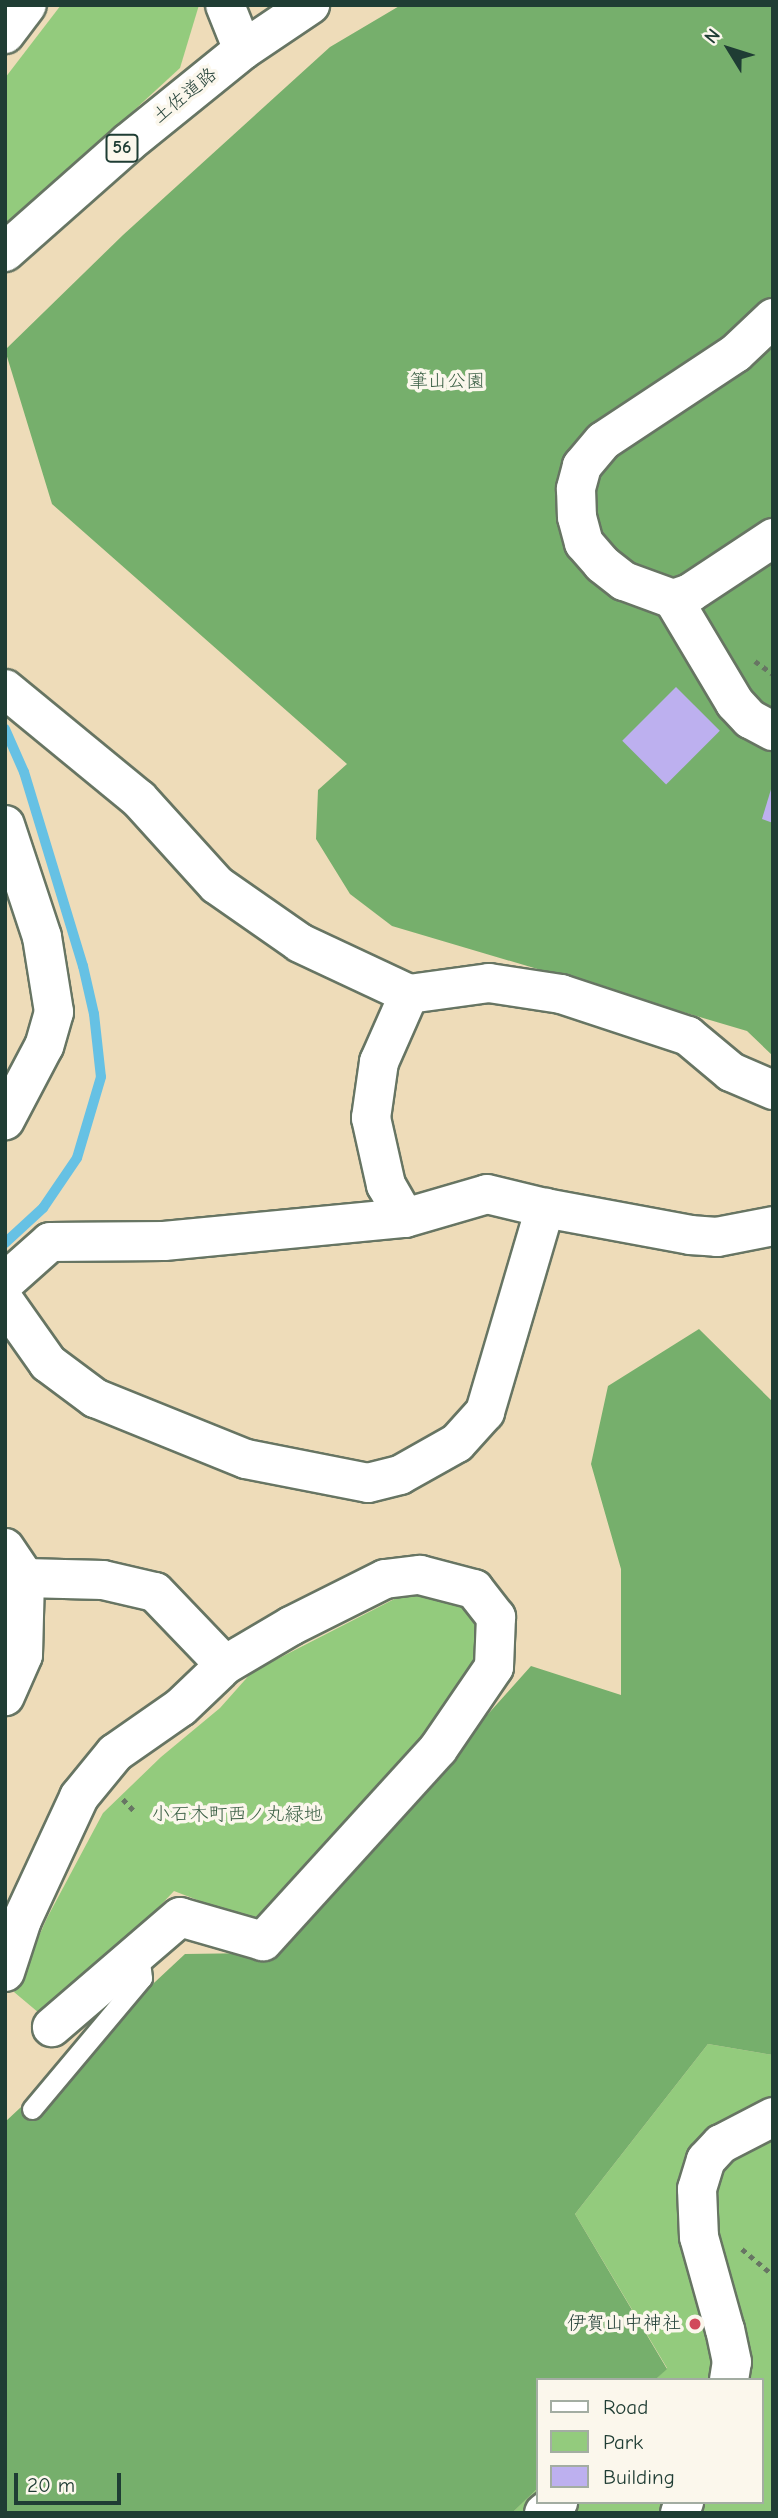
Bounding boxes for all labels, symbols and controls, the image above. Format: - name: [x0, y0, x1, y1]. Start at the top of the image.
- north arrow: [694, 14, 764, 84]
- text: N: [700, 24, 725, 48]
- street label: 土佐道路: [148, 63, 222, 129]
- road number: 56: [104, 134, 140, 162]
- park label: 筆山公園: [409, 371, 485, 393]
- park label: 小石木町西ノ丸緑地: [152, 1804, 322, 1826]
- place label: 伊賀山中神社: [567, 2313, 681, 2335]
- marker: 伊賀山中神社: [687, 2316, 703, 2332]
- legend: [536, 2378, 764, 2504]
- text: Road: [603, 2395, 648, 2419]
- text: Park: [603, 2430, 643, 2454]
- scale bar: [18, 2458, 124, 2502]
- text: Building: [603, 2465, 675, 2489]
- text: 20 m: [27, 2473, 75, 2497]

